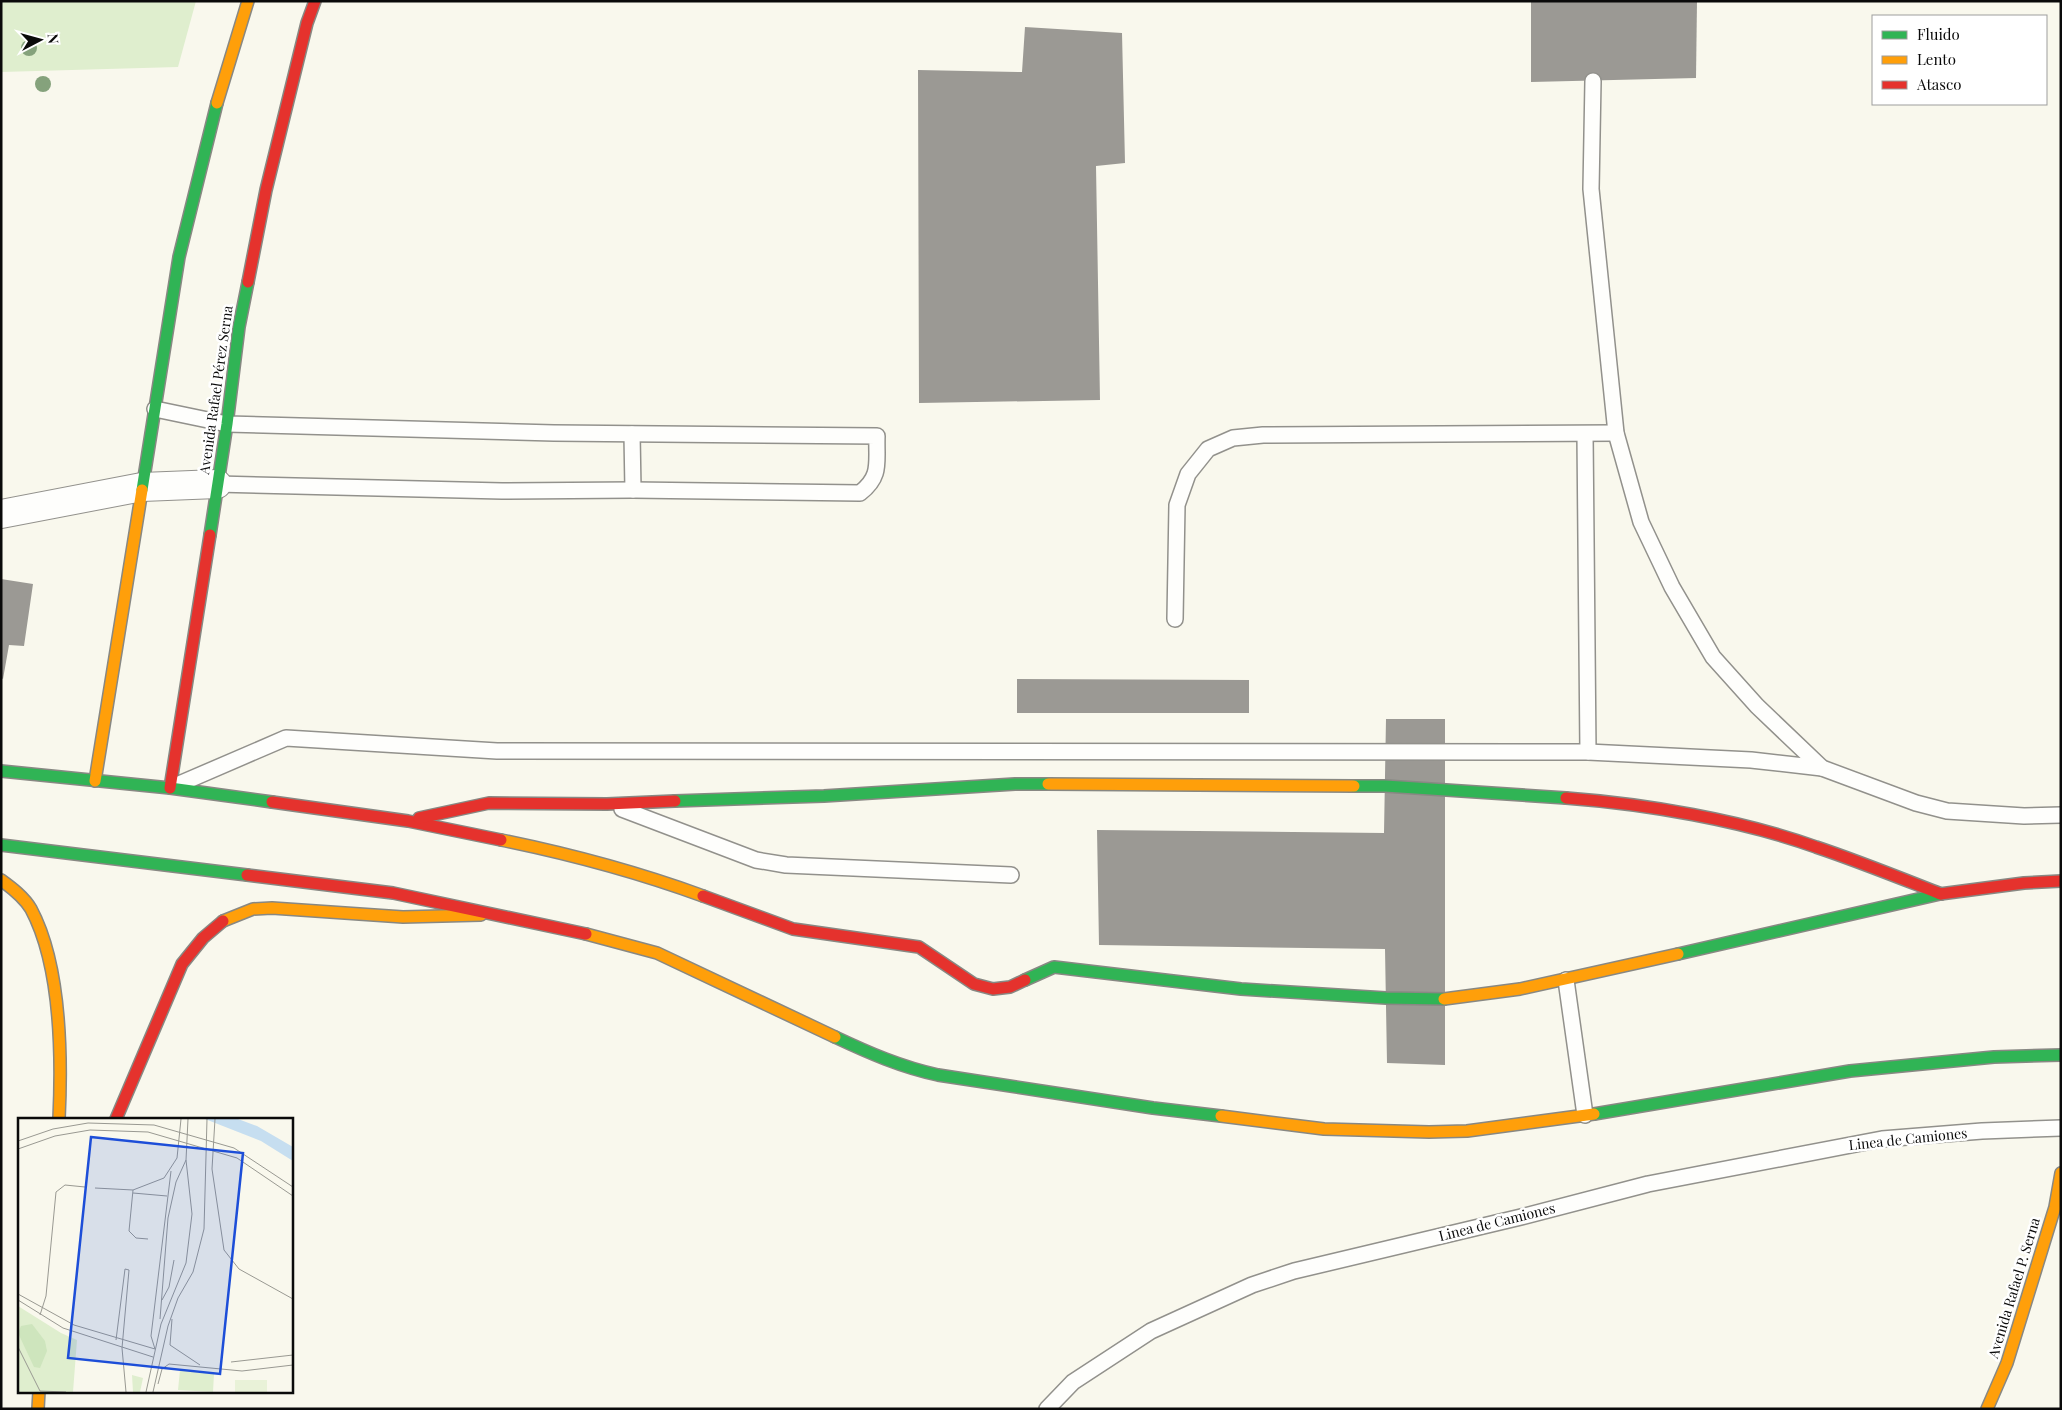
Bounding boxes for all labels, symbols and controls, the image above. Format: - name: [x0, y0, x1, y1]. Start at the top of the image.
- north arrow: [15, 15, 65, 65]
- legend: [1872, 15, 2047, 105]
- text: Fluido: [1917, 24, 1960, 44]
- text: N: [43, 33, 63, 45]
- text: Lento: [1917, 49, 1956, 69]
- text: Atasco: [1916, 74, 1961, 94]
- street label: Avenida Rafael Pérez Serna: [194, 304, 237, 477]
- inset map: [18, 1118, 292, 1392]
- street label: Linea de Camiones: [1848, 1123, 1968, 1154]
- street label: Linea de Camiones: [1437, 1198, 1557, 1245]
- street label: Avenida Rafael P. Serna: [1983, 1215, 2044, 1361]

